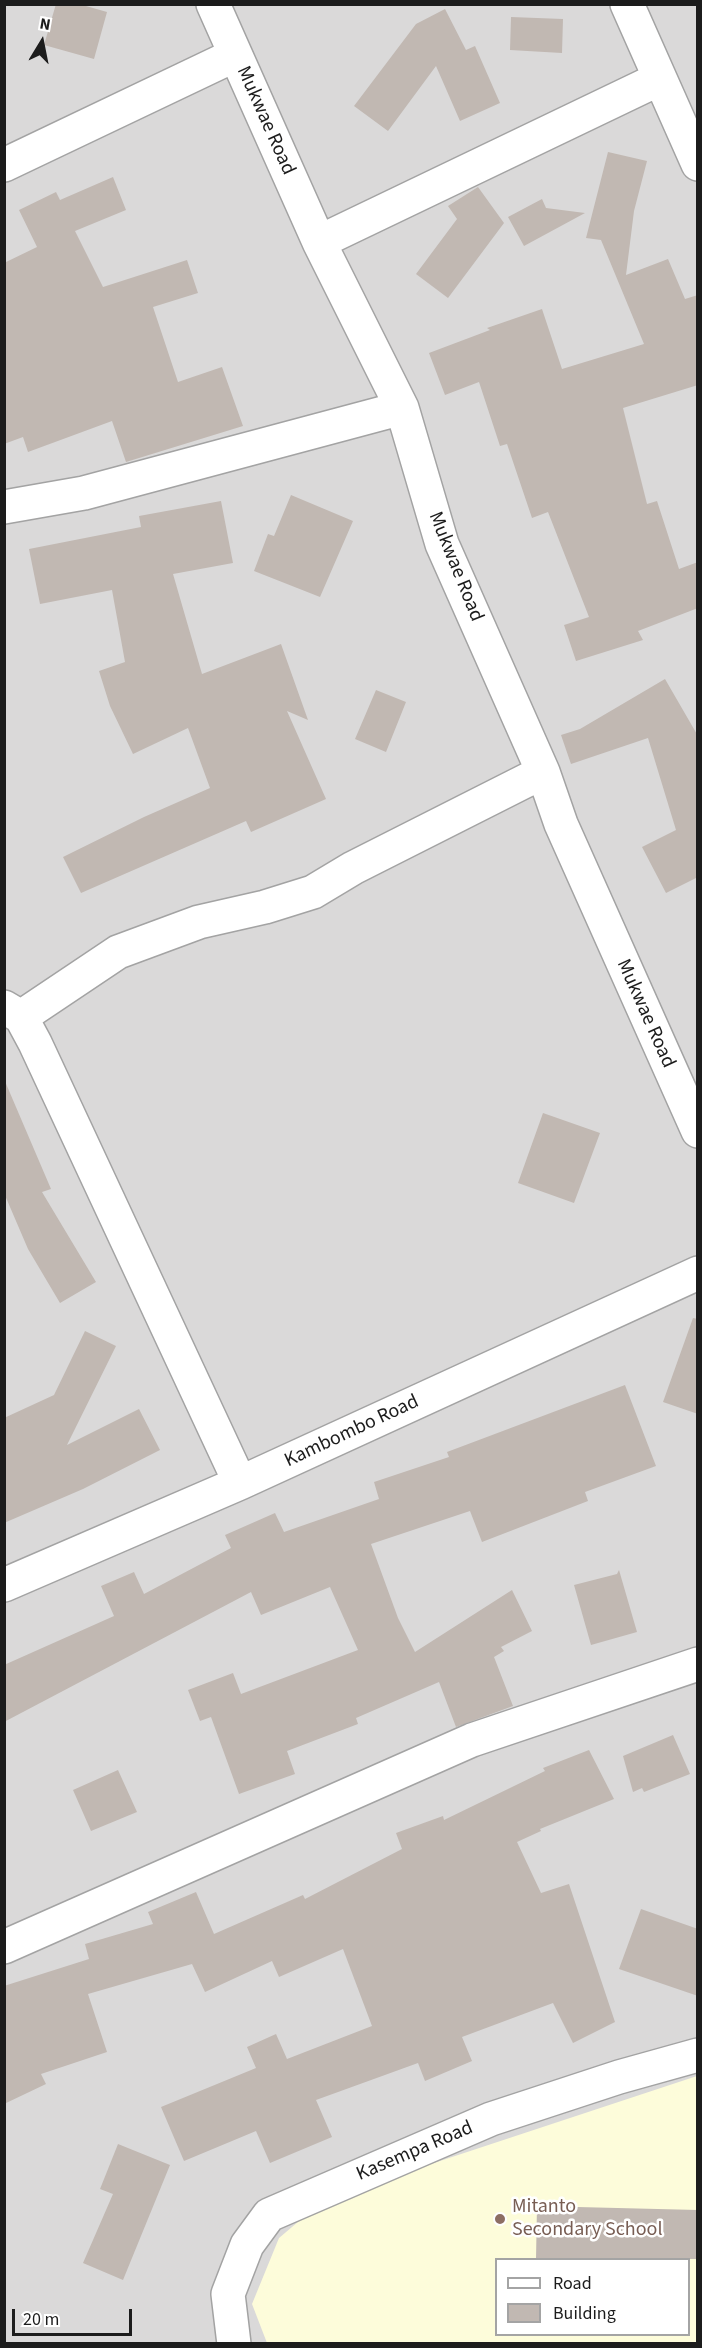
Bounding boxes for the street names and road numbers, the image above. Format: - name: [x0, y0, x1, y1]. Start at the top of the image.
- street label: Mukwae Road: [230, 63, 300, 179]
- street label: Mukwae Road: [422, 509, 488, 625]
- street label: Mukwae Road: [610, 956, 680, 1072]
- street label: Kambombo Road: [281, 1390, 423, 1474]
- street label: Kasempa Road: [353, 2117, 477, 2187]

